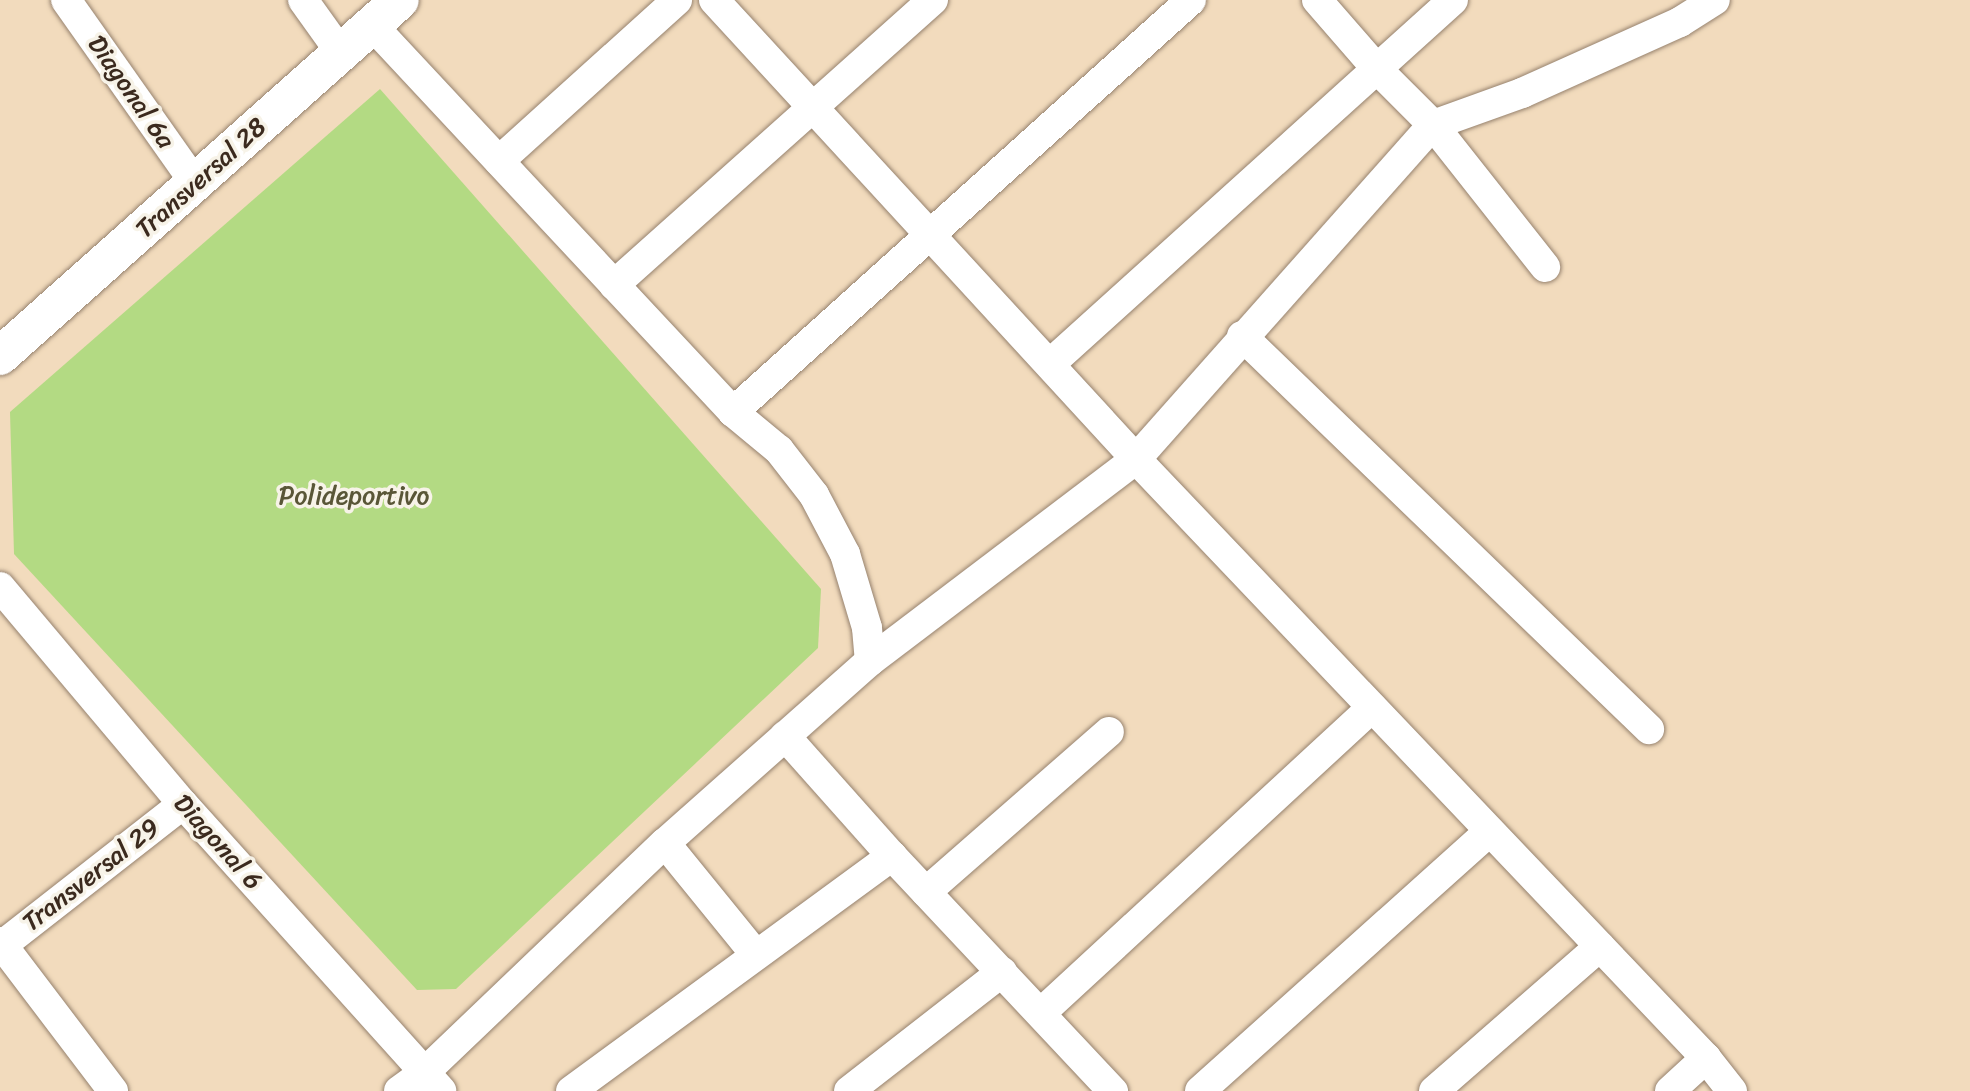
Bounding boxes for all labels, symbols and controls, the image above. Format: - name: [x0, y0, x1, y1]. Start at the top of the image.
- street label: Diagonal 6a: [81, 29, 181, 155]
- street label: Transversal 28: [129, 111, 273, 245]
- park label: Polideportivo: [279, 480, 429, 512]
- street label: Diagonal 6: [167, 788, 269, 896]
- street label: Transversal 29: [16, 812, 166, 938]

